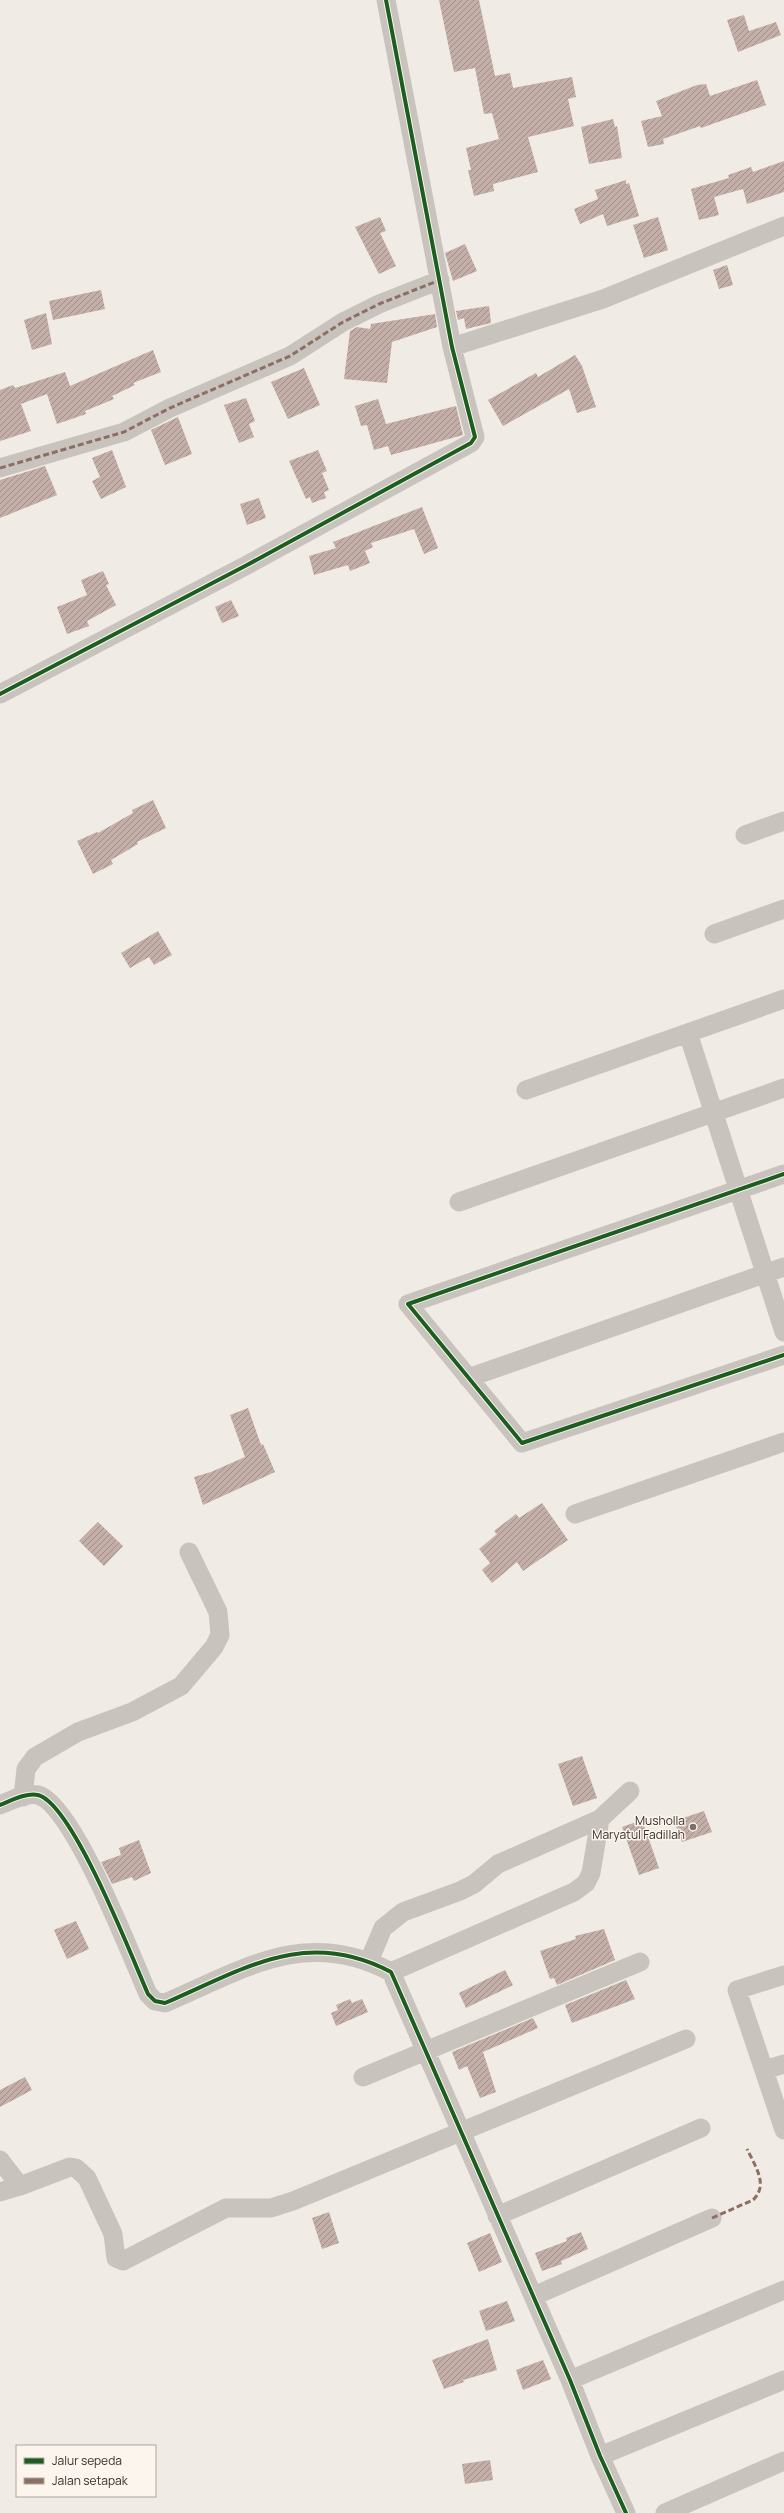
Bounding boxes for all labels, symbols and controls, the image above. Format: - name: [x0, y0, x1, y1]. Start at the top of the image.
- place label: Musholla Maryatul Fadillah: [592, 1812, 685, 1843]
- marker: Musholla Maryatul Fadillah: [688, 1822, 698, 1832]
- legend: [16, 2445, 156, 2497]
- text: Jalur sepeda: [52, 2452, 122, 2469]
- text: Jalan setapak: [52, 2472, 129, 2489]

